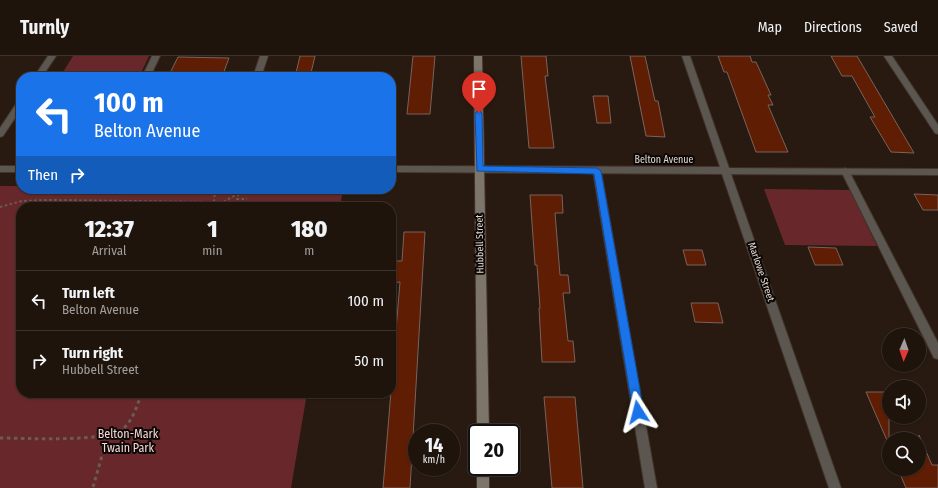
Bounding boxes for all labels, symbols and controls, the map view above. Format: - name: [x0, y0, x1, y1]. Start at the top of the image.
- text: Turnly: [20, 16, 69, 39]
- text: Map: [758, 19, 782, 36]
- text: Directions: [804, 19, 862, 36]
- text: Saved: [884, 19, 918, 36]
- pin: [462, 72, 496, 113]
- icon: arrive: [468, 78, 490, 100]
- text: 100 m: [94, 86, 164, 119]
- icon: left: [28, 88, 80, 140]
- text: Belton Avenue: [94, 120, 200, 142]
- street label: Belton Avenue: [634, 154, 694, 166]
- icon: right: [66, 164, 88, 186]
- text: Then: [28, 166, 58, 184]
- street label: Hubbell Street: [473, 214, 487, 274]
- text: 12:37: [84, 215, 134, 243]
- text: 1: [207, 215, 218, 243]
- text: 180: [291, 215, 328, 243]
- street label: Marlowe Street: [745, 241, 777, 304]
- text: Arrival: [92, 243, 126, 258]
- text: min: [202, 243, 222, 258]
- text: m: [304, 243, 314, 258]
- text: Turn left: [62, 284, 115, 302]
- icon: left: [28, 290, 50, 312]
- text: 100 m: [347, 292, 384, 310]
- text: Belton Avenue: [62, 302, 139, 317]
- north arrow: [882, 328, 926, 372]
- map controls: [882, 328, 926, 476]
- text: Turn right: [62, 344, 123, 362]
- icon: right: [28, 350, 50, 372]
- text: 50 m: [354, 352, 384, 370]
- text: Hubbell Street: [62, 362, 139, 377]
- button: sound: [882, 380, 926, 424]
- position arrow: [617, 391, 659, 433]
- speed limit sign: 20: [468, 424, 520, 476]
- park label: Belton-Mark Twain Park: [98, 427, 159, 455]
- button: search: [882, 432, 926, 476]
- text: 14: [425, 433, 443, 457]
- text: km/h: [423, 454, 445, 466]

